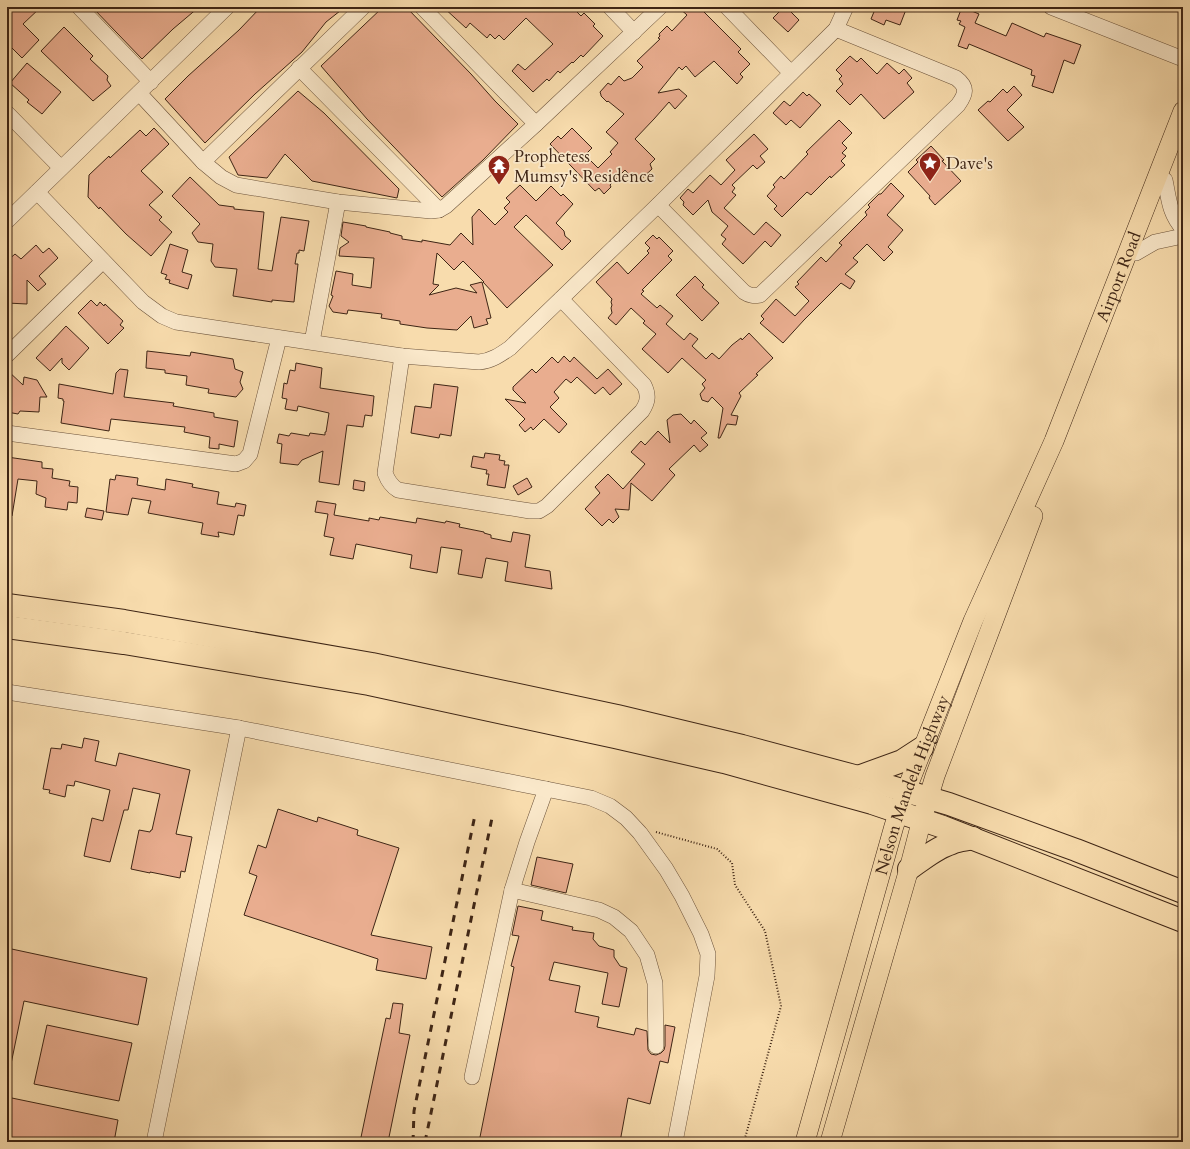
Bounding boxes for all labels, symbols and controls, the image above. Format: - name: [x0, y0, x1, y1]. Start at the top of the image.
- place label: Prophetess Mumsy's Residence: [514, 145, 654, 188]
- place icon: Dave's: [917, 150, 943, 183]
- place label: Dave's: [946, 152, 993, 175]
- temple icon: Prophetess Mumsy's Residence: [486, 153, 512, 186]
- street label: Airport Road: [1091, 228, 1147, 325]
- street label: Nelson Mandela Highway: [870, 692, 955, 878]

